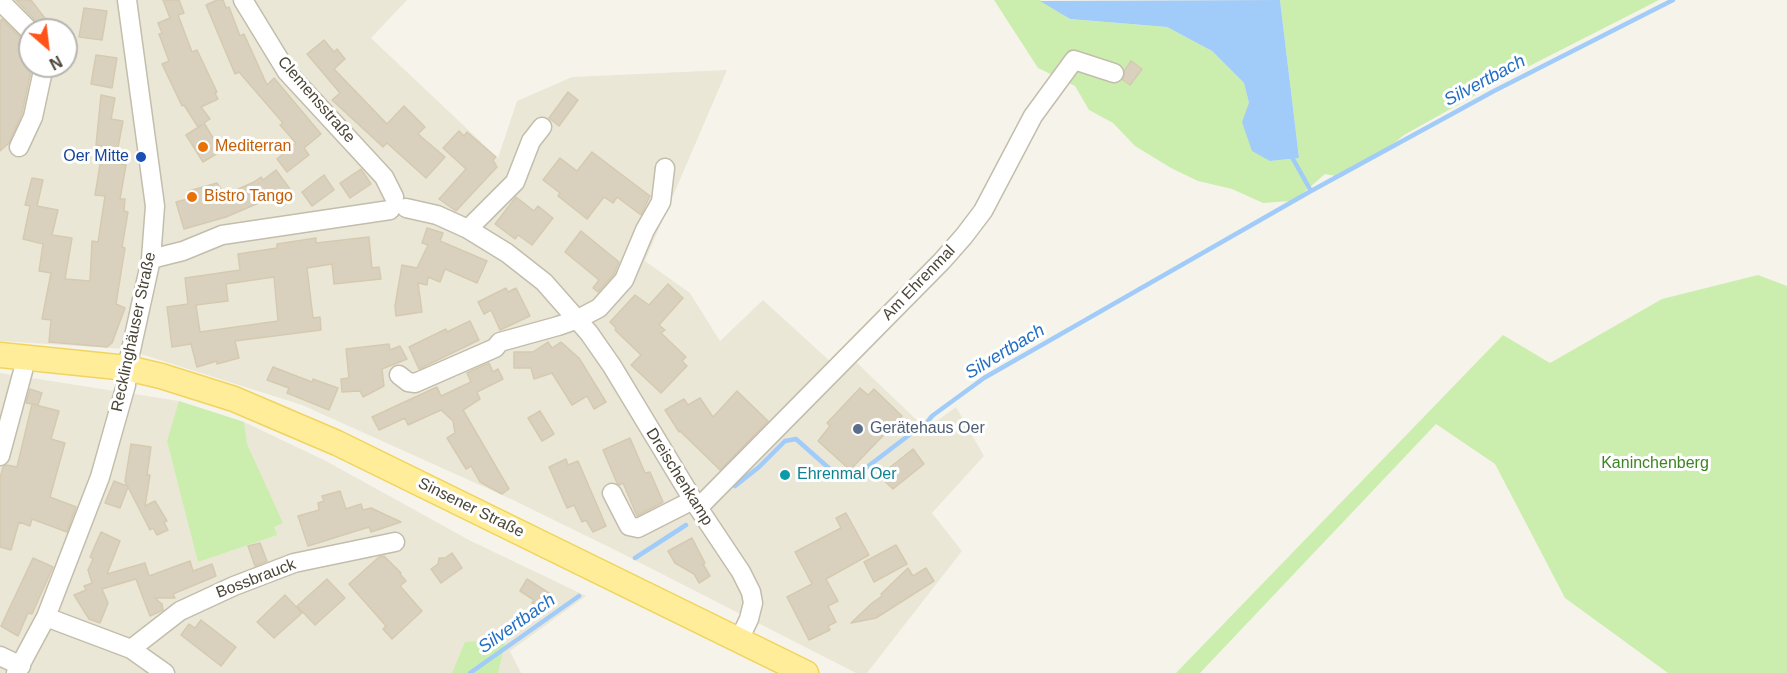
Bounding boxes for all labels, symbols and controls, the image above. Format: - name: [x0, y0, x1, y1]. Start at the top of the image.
- north arrow: [18, 18, 78, 78]
- water label: Silvertbach: [1441, 51, 1529, 111]
- text: N: [47, 52, 65, 73]
- street label: Clemensstraße: [273, 53, 359, 147]
- place label: Mediterran: [215, 137, 291, 157]
- marker: Mediterran: [196, 140, 210, 154]
- place label: Oer Mitte: [63, 147, 129, 167]
- marker: Oer Mitte: [134, 150, 148, 164]
- place label: Bistro Tango: [204, 187, 293, 207]
- marker: Bistro Tango: [185, 190, 199, 204]
- street label: Am Ehrenmal: [878, 241, 960, 325]
- street label: Recklinghäuser Straße: [108, 250, 160, 414]
- water label: Silvertbach: [961, 320, 1049, 384]
- place label: Gerätehaus Oer: [870, 419, 985, 439]
- marker: Gerätehaus Oer: [851, 422, 865, 436]
- street label: Dreischenkamp: [641, 425, 717, 529]
- park label: Kaninchenberg: [1601, 454, 1709, 474]
- place label: Ehrenmal Oer: [797, 465, 897, 485]
- marker: Ehrenmal Oer: [778, 468, 792, 482]
- street label: Sinsener Straße: [415, 474, 527, 542]
- street label: Bossbrauck: [214, 555, 298, 603]
- water label: Silvertbach: [474, 590, 560, 658]

